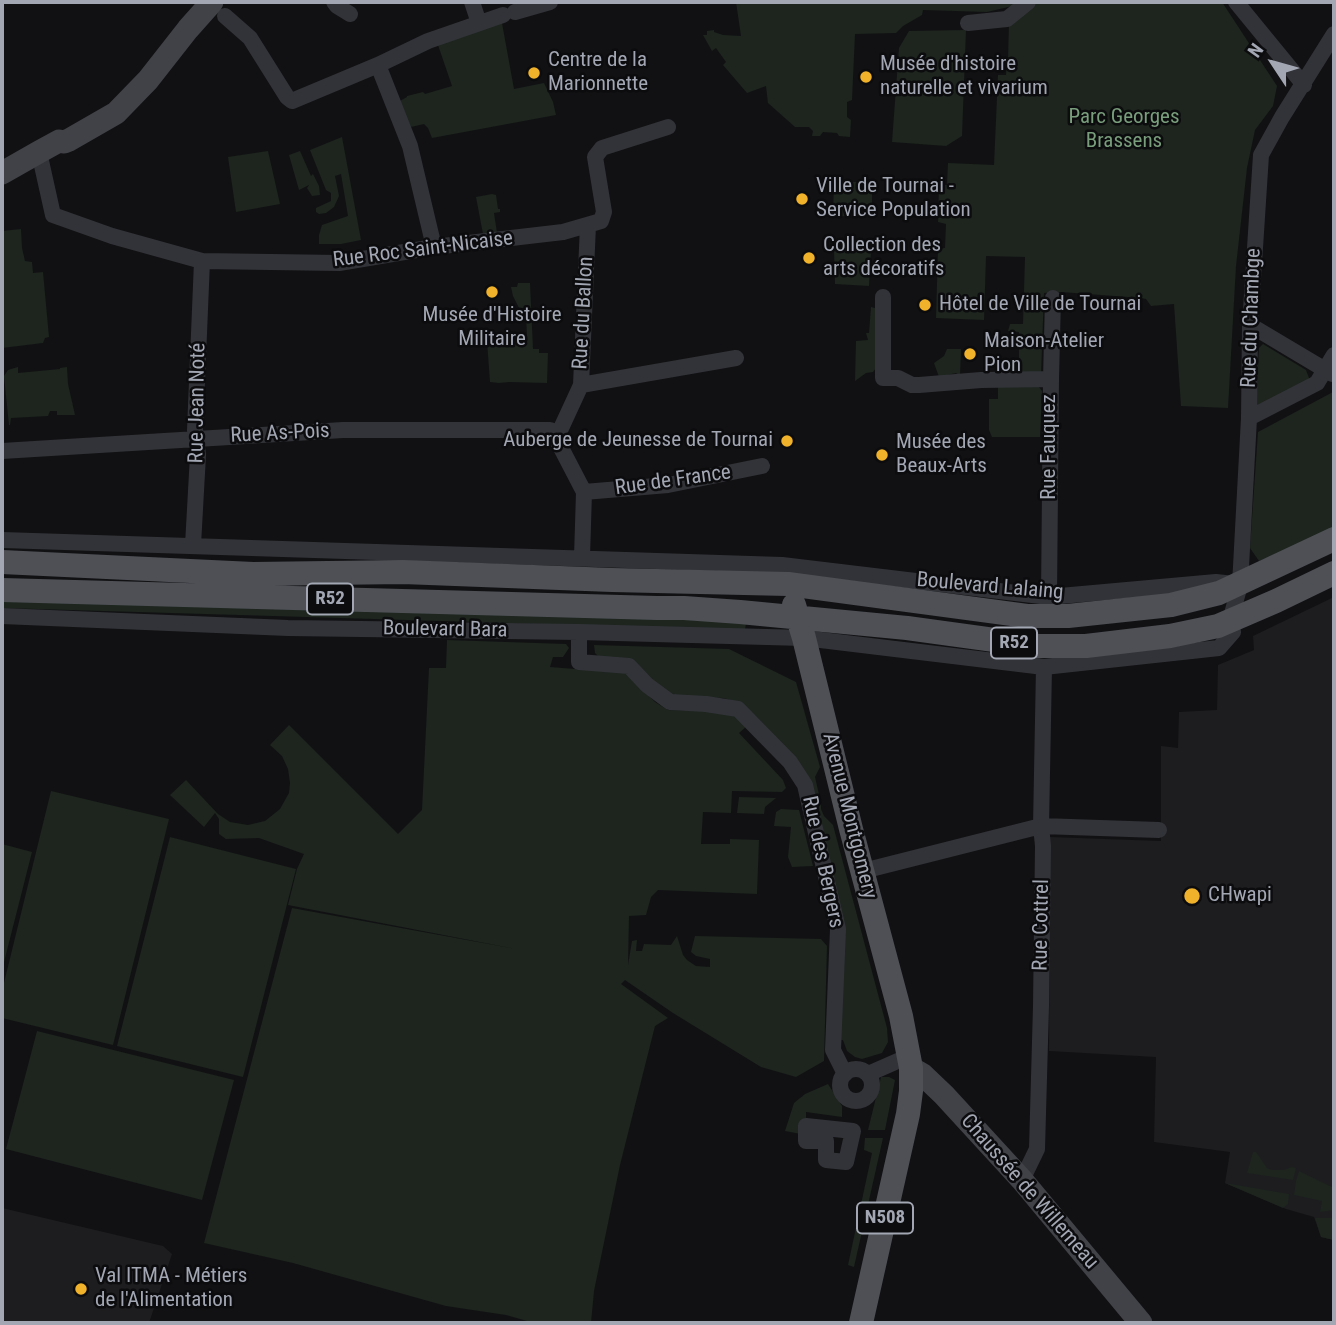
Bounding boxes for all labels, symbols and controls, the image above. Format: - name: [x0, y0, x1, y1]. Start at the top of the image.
- north arrow: [1238, 28, 1308, 98]
- text: N: [1243, 39, 1268, 62]
- place label: Centre de la Marionnette: [548, 48, 648, 98]
- place label: Musée d'histoire naturelle et vivarium: [880, 52, 1048, 102]
- marker: Centre de la Marionnette: [526, 65, 542, 81]
- marker: Musée d'histoire naturelle et vivarium: [858, 69, 874, 85]
- park label: Parc Georges Brassens: [1068, 105, 1180, 155]
- place label: Ville de Tournai - Service Population: [816, 174, 971, 224]
- marker: Ville de Tournai - Service Population: [794, 191, 810, 207]
- street label: Rue Roc Saint-Nicaise: [331, 226, 515, 274]
- place label: Collection des arts décoratifs: [823, 233, 944, 283]
- street label: Rue du Chambge: [1237, 248, 1267, 388]
- marker: Collection des arts décoratifs: [801, 250, 817, 266]
- street label: Rue du Ballon: [568, 256, 600, 370]
- marker: Musée d'Histoire Militaire: [484, 284, 500, 300]
- place label: Hôtel de Ville de Tournai: [939, 292, 1141, 318]
- marker: Hôtel de Ville de Tournai: [917, 297, 933, 313]
- place label: Musée d'Histoire Militaire: [422, 303, 562, 353]
- place label: Maison-Atelier Pion: [984, 329, 1104, 379]
- street label: Rue Jean Noté: [184, 342, 212, 464]
- marker: Maison-Atelier Pion: [962, 346, 978, 362]
- street label: Rue Fauquez: [1037, 394, 1063, 500]
- street label: Rue As-Pois: [230, 419, 330, 449]
- place label: Auberge de Jeunesse de Tournai: [503, 428, 773, 454]
- place label: Musée des Beaux-Arts: [896, 430, 987, 480]
- marker: Auberge de Jeunesse de Tournai: [779, 433, 795, 449]
- marker: Musée des Beaux-Arts: [874, 447, 890, 463]
- street label: Rue de France: [613, 460, 733, 502]
- street label: Boulevard Lalaing: [916, 568, 1064, 606]
- road number: R52: [307, 584, 353, 614]
- street label: Boulevard Bara: [382, 616, 508, 644]
- road number: R52: [991, 628, 1037, 658]
- street label: Avenue Montgomery: [816, 731, 882, 901]
- street label: Rue des Bergers: [796, 794, 848, 930]
- street label: Rue Cottrel: [1029, 879, 1055, 971]
- place label: CHwapi: [1208, 883, 1272, 909]
- marker: CHwapi: [1182, 886, 1202, 906]
- street label: Chaussée de Willemeau: [955, 1109, 1103, 1275]
- road number: N508: [857, 1202, 913, 1234]
- place label: Val ITMA - Métiers de l'Alimentation: [95, 1264, 247, 1314]
- marker: Val ITMA - Métiers de l'Alimentation: [73, 1281, 89, 1297]

